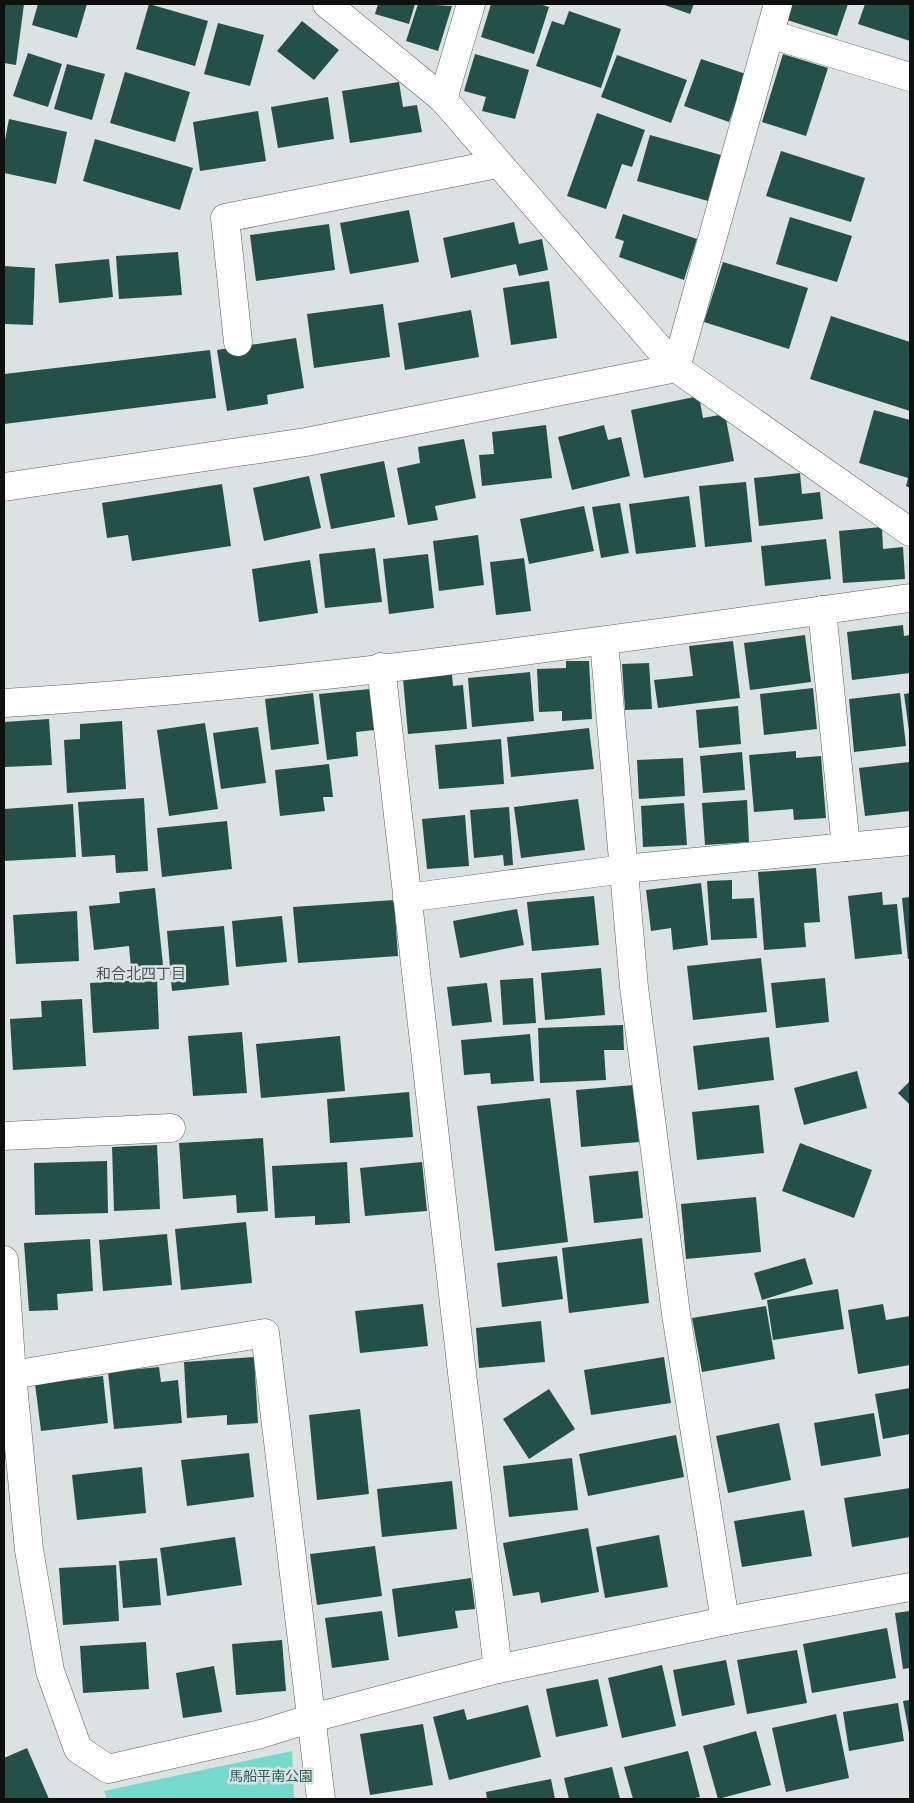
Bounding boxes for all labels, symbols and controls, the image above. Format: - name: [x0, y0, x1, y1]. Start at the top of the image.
- district label: 和合北四丁目: [96, 965, 186, 985]
- park label: 馬船平南公園: [229, 1769, 313, 1786]

